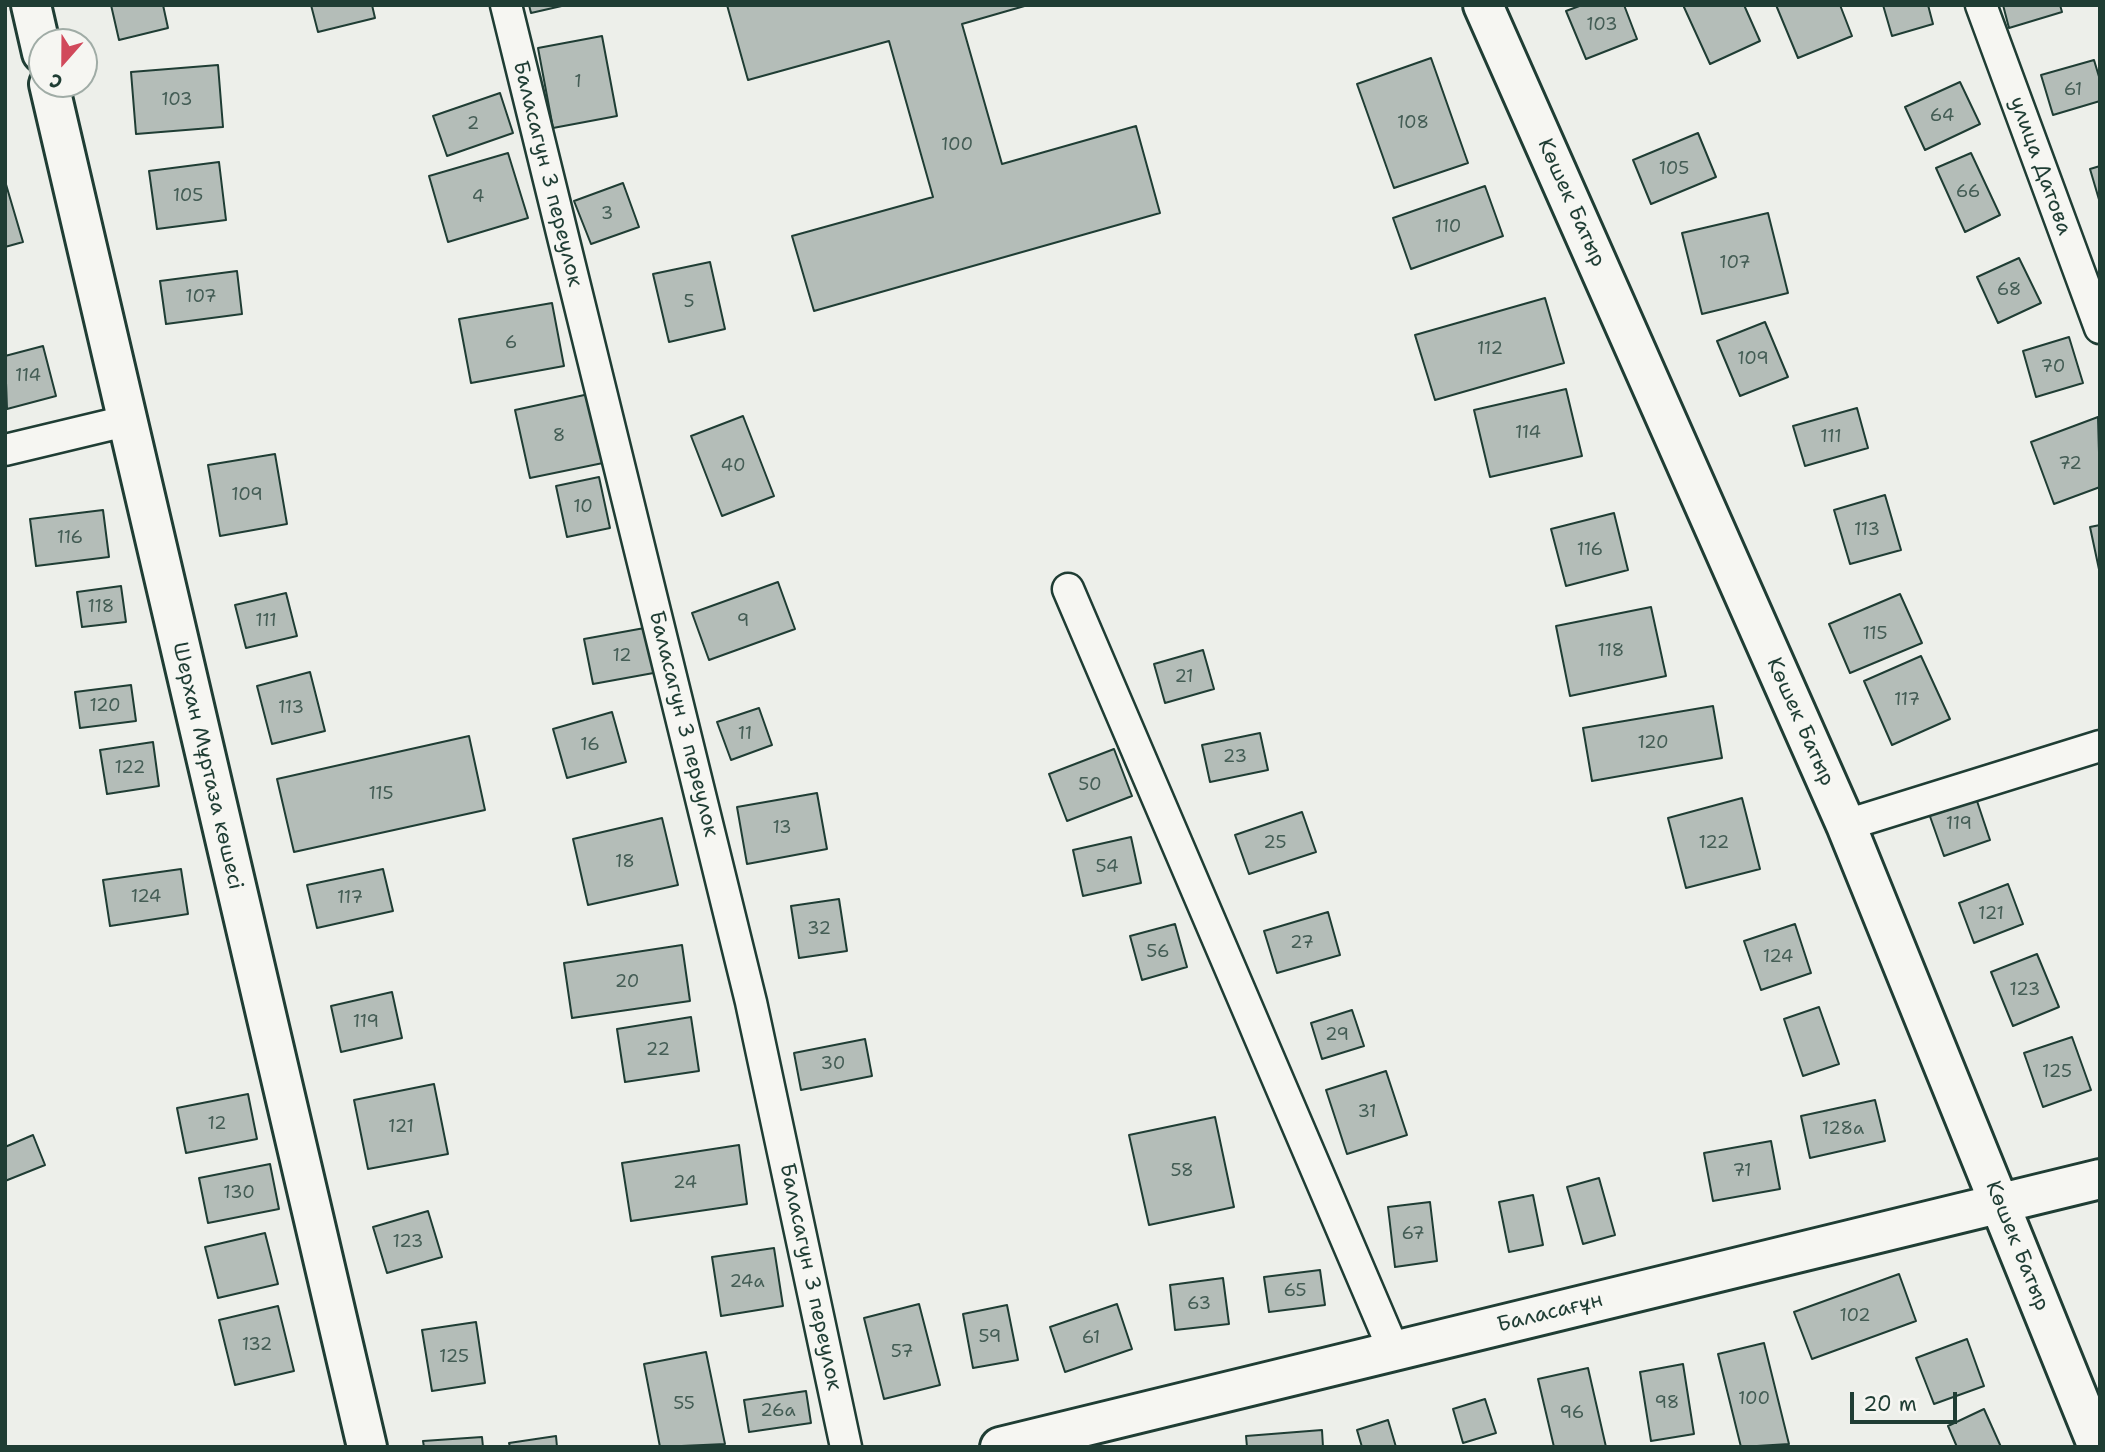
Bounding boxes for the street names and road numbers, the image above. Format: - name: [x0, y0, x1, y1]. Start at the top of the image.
- street label: Баласагун 3 переулок: [507, 58, 587, 290]
- street label: улица Датова: [2003, 93, 2077, 239]
- street label: Көшек Батыр: [1531, 135, 1611, 271]
- street label: Баласагун 3 переулок: [643, 608, 723, 840]
- street label: Шерхан Мұртаза көшесі: [166, 640, 248, 892]
- street label: Көшек Батыр: [1760, 654, 1840, 790]
- street label: Баласагун 3 переулок: [774, 1161, 846, 1393]
- street label: Көшек Батыр: [1980, 1177, 2054, 1315]
- street label: Баласағұн: [1495, 1288, 1605, 1338]

